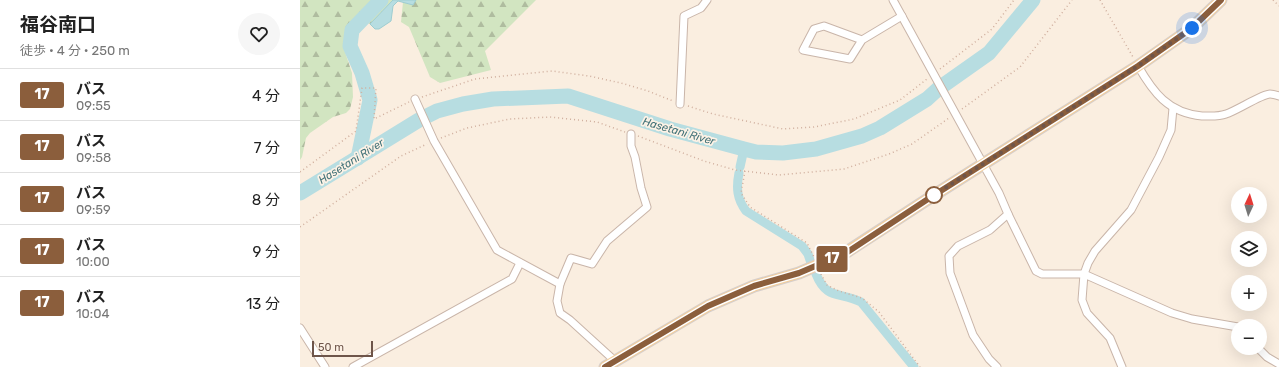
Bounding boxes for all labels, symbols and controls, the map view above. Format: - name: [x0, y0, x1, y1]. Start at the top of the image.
- text: 福谷南口: [20, 13, 96, 36]
- button: heart: [238, 13, 280, 55]
- your location: [1182, 18, 1202, 38]
- text: 徒歩 · 4 分 · 250 m: [20, 43, 130, 58]
- text: バス: [76, 80, 106, 98]
- text: 17: [35, 86, 49, 103]
- text: 4 分: [252, 87, 280, 105]
- text: 09:55: [76, 98, 111, 113]
- water label: Hasetani River: [641, 115, 717, 148]
- text: バス: [76, 132, 106, 150]
- water label: Hasetani River: [316, 136, 387, 187]
- text: 17: [35, 138, 49, 155]
- text: 7 分: [254, 139, 280, 157]
- text: 09:58: [76, 150, 111, 165]
- text: バス: [76, 184, 106, 202]
- unlabelled marker: [925, 186, 943, 204]
- north arrow: [1231, 187, 1267, 223]
- map controls: [1231, 187, 1267, 355]
- text: 17: [35, 190, 49, 207]
- text: 8 分: [252, 191, 280, 209]
- text: 09:59: [76, 202, 111, 217]
- button: layers: [1231, 231, 1267, 267]
- text: バス: [76, 236, 106, 254]
- text: 17: [35, 242, 49, 259]
- text: 9 分: [252, 243, 280, 261]
- line badge: 17: [814, 246, 850, 272]
- text: 17: [825, 250, 839, 267]
- text: 10:00: [76, 254, 110, 269]
- button: +: [1231, 275, 1267, 311]
- text: バス: [76, 288, 106, 306]
- text: 17: [35, 294, 49, 311]
- text: 13 分: [246, 295, 280, 313]
- text: 10:04: [76, 306, 109, 321]
- button: −: [1231, 319, 1267, 355]
- scale bar: [312, 339, 373, 358]
- text: 50 m: [318, 341, 344, 354]

